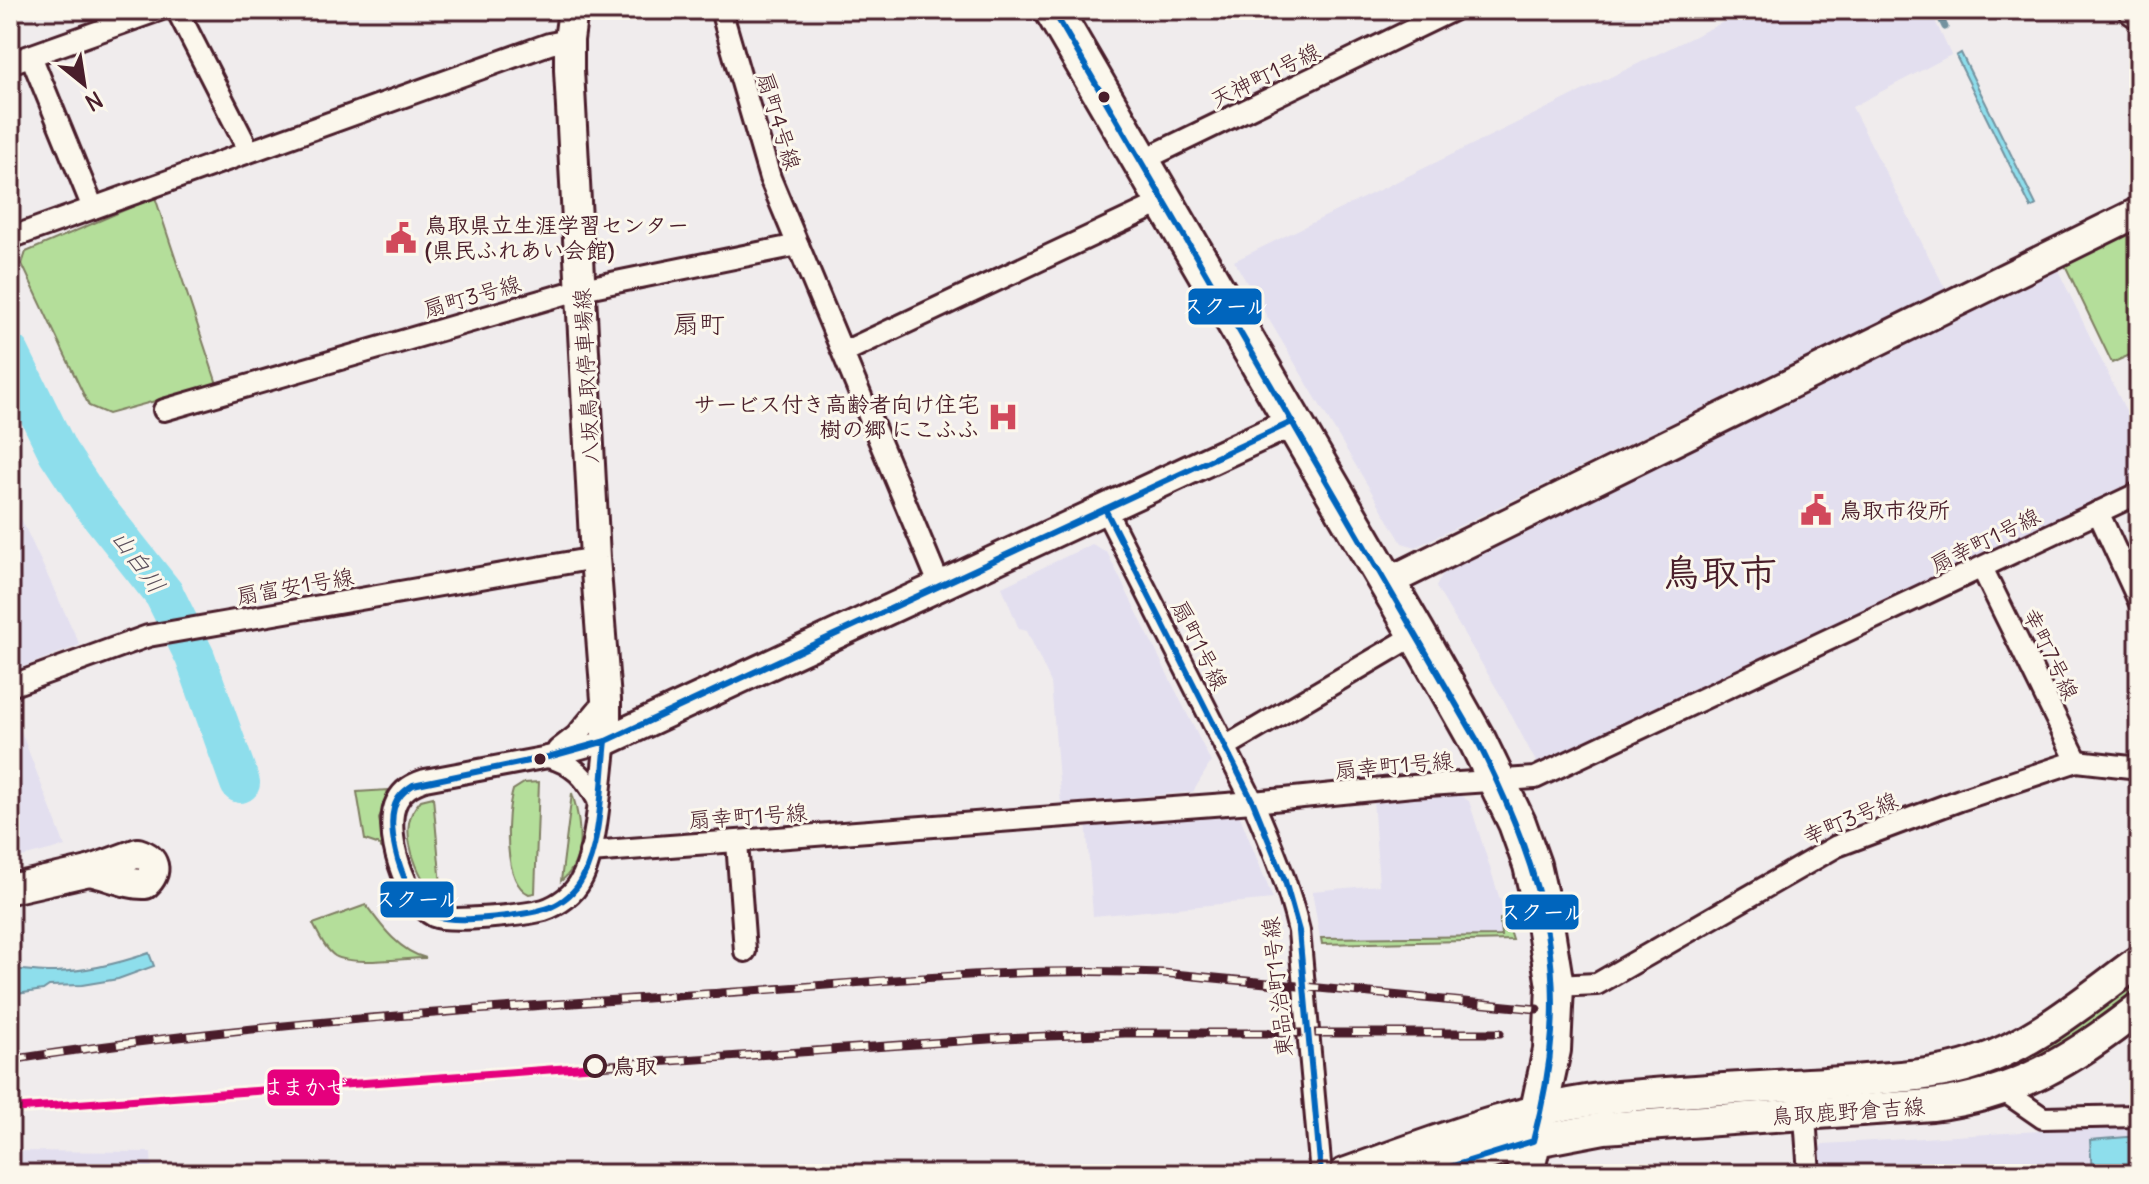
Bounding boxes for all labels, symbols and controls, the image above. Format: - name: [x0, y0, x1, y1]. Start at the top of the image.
- street label: 天神町1号線: [1205, 36, 1325, 114]
- north arrow: [44, 44, 124, 124]
- street label: 扇町4号線: [751, 69, 807, 173]
- text: N: [80, 85, 108, 117]
- unlabelled marker: [1096, 89, 1112, 105]
- place label: 鳥取県立生涯学習センター (県民ふれあい会館): [425, 211, 689, 264]
- public building icon: 鳥取県立生涯学習センター (県民ふれあい会館): [384, 221, 418, 255]
- street label: 扇町3号線: [420, 269, 524, 323]
- street label: 八坂鳥取停車場線: [567, 287, 605, 465]
- line badge: スクール: [1187, 287, 1263, 326]
- text: スクール: [1181, 292, 1269, 320]
- district label: 扇町: [673, 307, 725, 340]
- place label: サービス付き高齢者向け住宅 樹の郷 にこふふ: [693, 390, 979, 443]
- hospital icon: サービス付き高齢者向け住宅 樹の郷 にこふふ: [986, 400, 1020, 434]
- public building icon: 鳥取市役所: [1799, 493, 1833, 527]
- place label: 鳥取市役所: [1840, 496, 1950, 524]
- street label: 扇幸町1号線: [1925, 501, 2045, 579]
- water label: 山白川: [106, 523, 172, 599]
- district label: 鳥取市: [1663, 549, 1777, 596]
- street label: 扇富安1号線: [234, 562, 356, 610]
- street label: 扇町1号線: [1166, 596, 1234, 694]
- street label: 幸町7号線: [2017, 603, 2085, 705]
- street label: 扇幸町1号線: [1334, 746, 1454, 784]
- unlabelled marker: [532, 751, 548, 767]
- street label: 幸町3号線: [1798, 785, 1902, 851]
- street label: 扇幸町1号線: [688, 798, 808, 834]
- line badge: スクール: [379, 880, 455, 919]
- text: スクール: [373, 885, 461, 913]
- line badge: スクール: [1504, 893, 1580, 931]
- text: スクール: [1498, 898, 1586, 926]
- street label: 東品治町1号線: [1256, 916, 1298, 1058]
- place label: 鳥取: [613, 1052, 657, 1080]
- marker: 鳥取: [584, 1055, 606, 1077]
- line badge: はまかぜ: [266, 1068, 341, 1107]
- text: はまかぜ: [260, 1073, 348, 1101]
- street label: 鳥取鹿野倉吉線: [1770, 1092, 1926, 1130]

